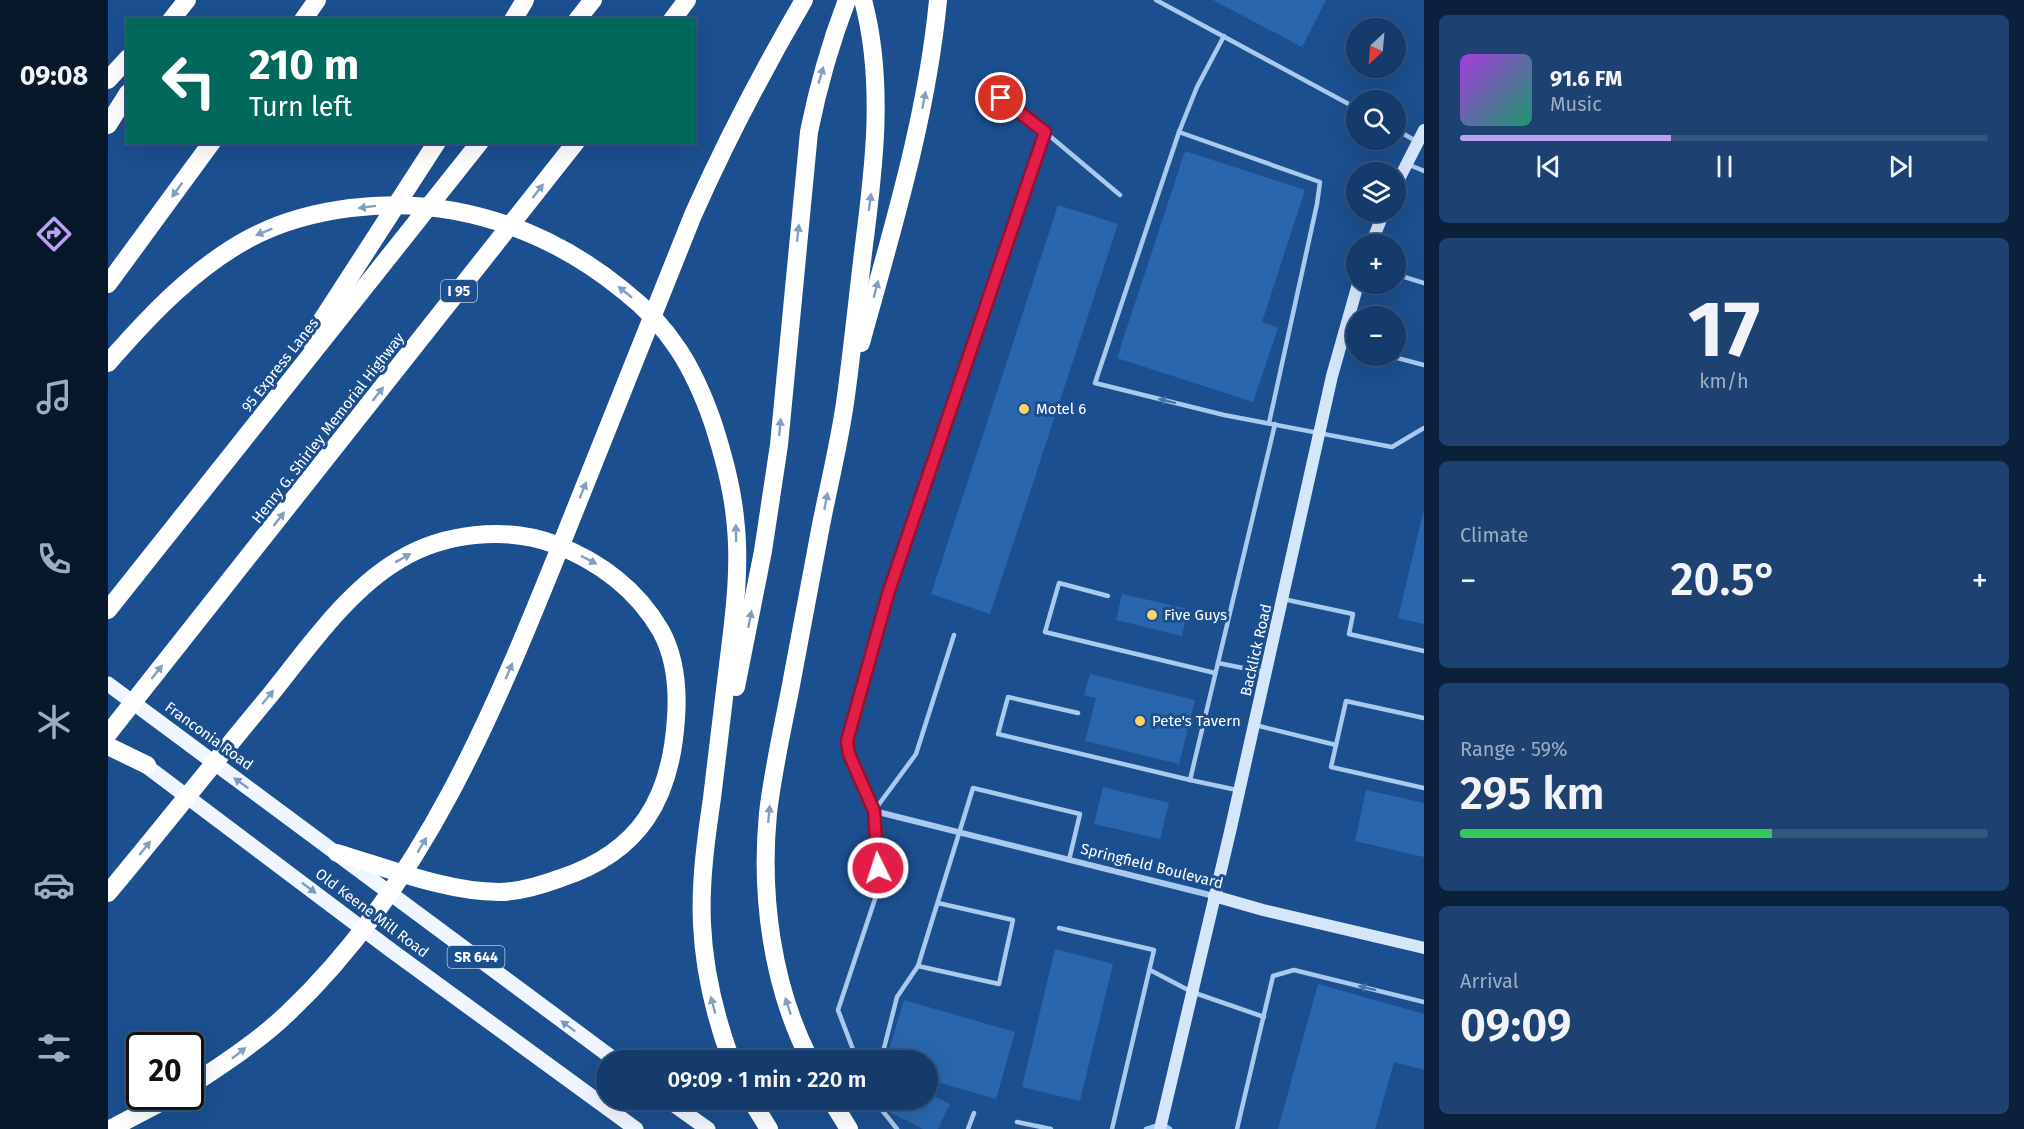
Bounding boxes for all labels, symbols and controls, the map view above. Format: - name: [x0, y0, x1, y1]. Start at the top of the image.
- north arrow: [1346, 18, 1406, 78]
- map controls: [1346, 18, 1406, 366]
- text: 210 m: [249, 40, 359, 90]
- icon: left: [150, 42, 228, 120]
- text: 09:08: [20, 60, 88, 92]
- text: 91.6 FM: [1550, 65, 1622, 92]
- one-way arrow: [817, 66, 826, 84]
- pin: [975, 72, 1026, 123]
- icon: arrive: [984, 81, 1017, 114]
- one-way arrow: [920, 90, 929, 109]
- button: search: [1346, 90, 1406, 150]
- text: Turn left: [249, 91, 352, 123]
- text: Music: [1550, 92, 1602, 116]
- icon: previous: [1532, 150, 1565, 183]
- icon: pause: [1708, 150, 1741, 183]
- icon: next: [1884, 150, 1917, 183]
- button: layers: [1346, 162, 1406, 222]
- one-way arrow: [172, 182, 184, 197]
- one-way arrow: [531, 183, 544, 199]
- one-way arrow: [865, 192, 875, 211]
- one-way arrow: [358, 202, 377, 211]
- icon: directions: [33, 213, 75, 255]
- one-way arrow: [793, 223, 803, 242]
- one-way arrow: [254, 227, 272, 237]
- button: +: [1346, 234, 1406, 294]
- road number: I 95: [441, 280, 477, 302]
- one-way arrow: [872, 280, 881, 298]
- text: 17: [1688, 283, 1760, 377]
- one-way arrow: [617, 285, 633, 298]
- button: −: [1346, 306, 1406, 366]
- street label: 95 Express Lanes: [238, 314, 322, 416]
- street label: Henry G. Shirley Memorial Highway: [248, 329, 408, 527]
- text: km/h: [1699, 369, 1749, 393]
- icon: music: [33, 376, 75, 418]
- one-way arrow: [371, 386, 384, 402]
- one-way arrow: [1158, 395, 1176, 405]
- place label: Motel 6: [1036, 400, 1086, 418]
- marker: Motel 6: [1017, 402, 1031, 416]
- one-way arrow: [775, 417, 785, 436]
- one-way arrow: [579, 481, 588, 499]
- one-way arrow: [822, 491, 831, 510]
- one-way arrow: [272, 512, 284, 527]
- one-way arrow: [731, 523, 741, 542]
- text: Climate: [1460, 523, 1528, 547]
- icon: phone: [33, 538, 75, 580]
- one-way arrow: [395, 553, 412, 563]
- text: 20.5°: [1670, 553, 1778, 607]
- one-way arrow: [581, 555, 598, 565]
- text: −: [1460, 561, 1477, 601]
- text: +: [1972, 561, 1988, 601]
- street label: Backlick Road: [1237, 602, 1275, 698]
- place label: Five Guys: [1164, 606, 1227, 624]
- marker: Five Guys: [1145, 608, 1159, 622]
- one-way arrow: [746, 610, 755, 629]
- one-way arrow: [504, 661, 514, 679]
- one-way arrow: [151, 664, 164, 680]
- one-way arrow: [262, 689, 275, 705]
- street label: Franconia Road: [161, 698, 257, 774]
- icon: climate: [33, 701, 75, 743]
- place label: Pete's Tavern: [1152, 712, 1241, 730]
- marker: Pete's Tavern: [1133, 714, 1147, 728]
- text: Range · 59%: [1460, 737, 1568, 761]
- text: 295 km: [1460, 767, 1605, 821]
- one-way arrow: [234, 777, 249, 789]
- one-way arrow: [764, 804, 774, 823]
- position arrow: [846, 836, 910, 900]
- one-way arrow: [416, 837, 427, 853]
- street label: Springfield Boulevard: [1079, 840, 1225, 892]
- one-way arrow: [138, 841, 151, 856]
- icon: car: [33, 864, 75, 906]
- street label: Old Keene Mill Road: [312, 865, 432, 961]
- one-way arrow: [300, 882, 316, 894]
- road number: SR 644: [448, 946, 505, 968]
- text: Arrival: [1460, 969, 1519, 993]
- one-way arrow: [1358, 982, 1376, 992]
- one-way arrow: [708, 996, 717, 1014]
- one-way arrow: [783, 997, 793, 1015]
- text: 09:09: [1460, 999, 1572, 1053]
- one-way arrow: [560, 1020, 575, 1032]
- icon: filters: [33, 1027, 75, 1069]
- speed limit sign: 20: [126, 1032, 204, 1110]
- one-way arrow: [231, 1047, 247, 1059]
- text: 09:09 · 1 min · 220 m: [668, 1066, 866, 1093]

